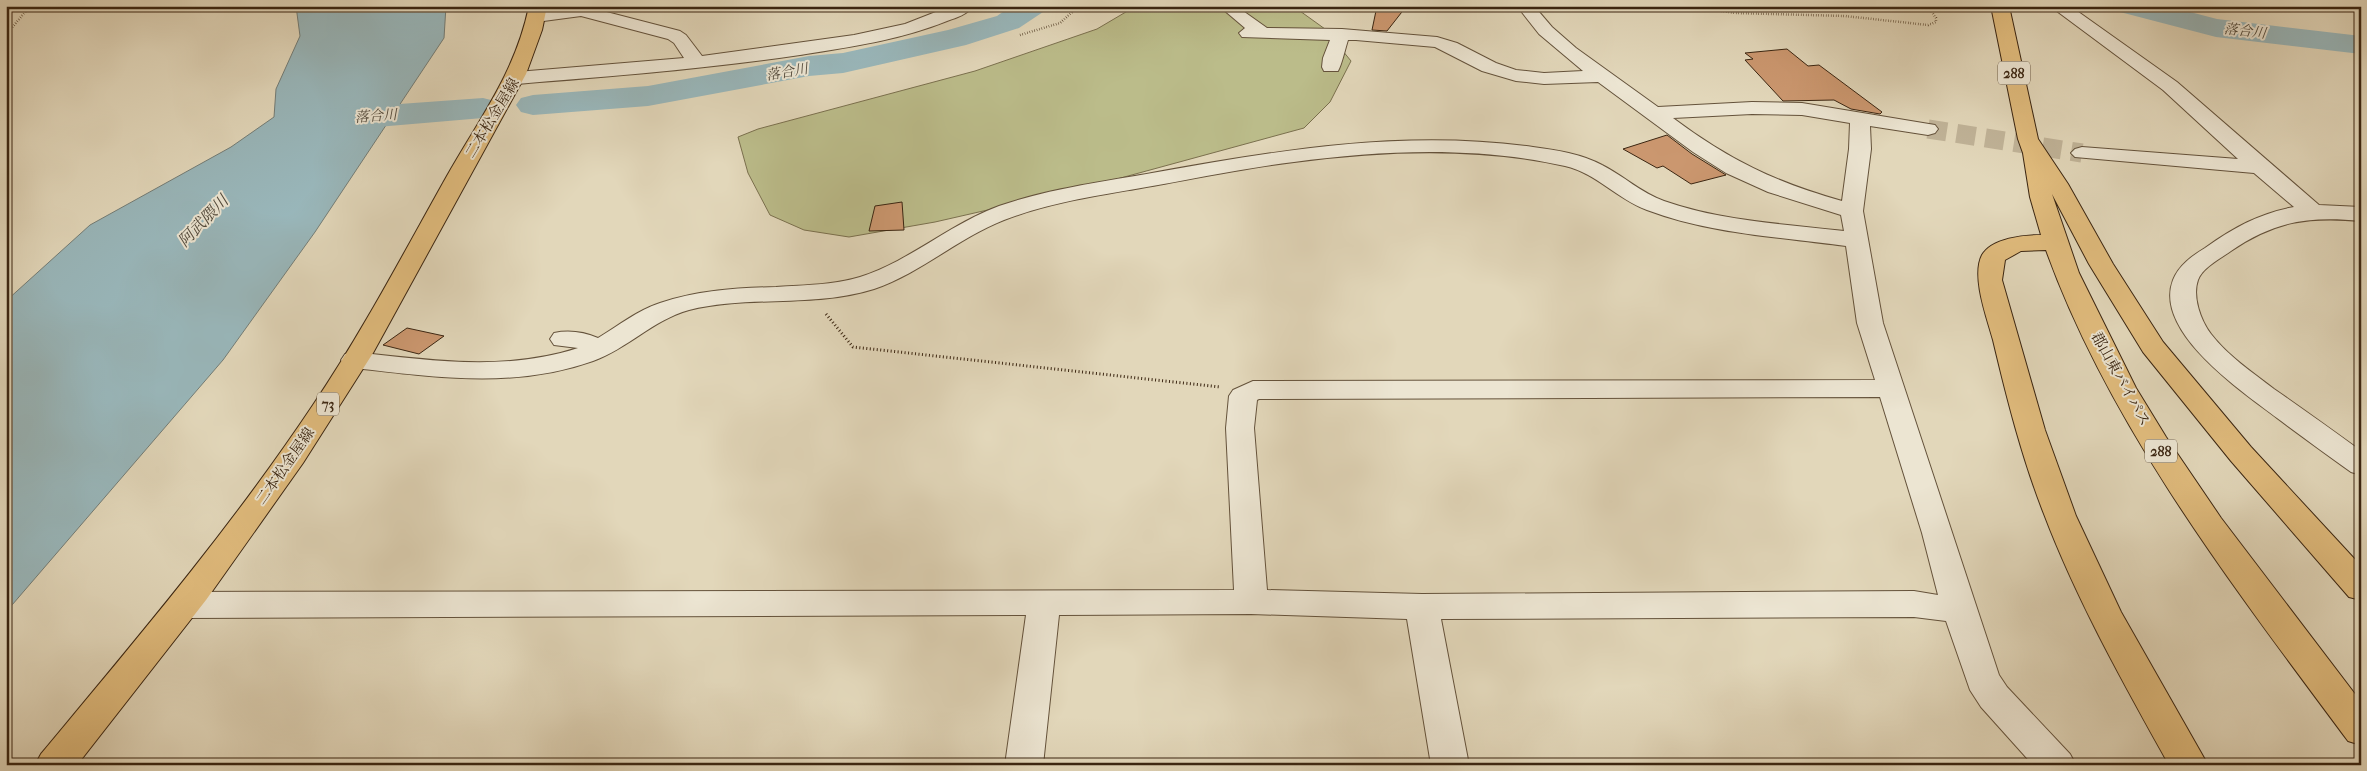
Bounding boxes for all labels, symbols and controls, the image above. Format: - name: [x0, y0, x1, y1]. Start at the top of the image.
- water label: 落合川: [2223, 20, 2269, 42]
- water label: 落合川: [765, 60, 811, 84]
- road number: 288: [1998, 62, 2030, 84]
- street label: 二本松金屋線: [461, 75, 523, 161]
- water label: 落合川: [354, 106, 400, 126]
- water label: 阿武隈川: [174, 190, 233, 251]
- street label: 郡山東バイパス: [2088, 329, 2154, 429]
- road number: 73: [317, 392, 339, 416]
- street label: 二本松金屋線: [252, 424, 318, 508]
- road number: 288: [2145, 440, 2177, 462]

